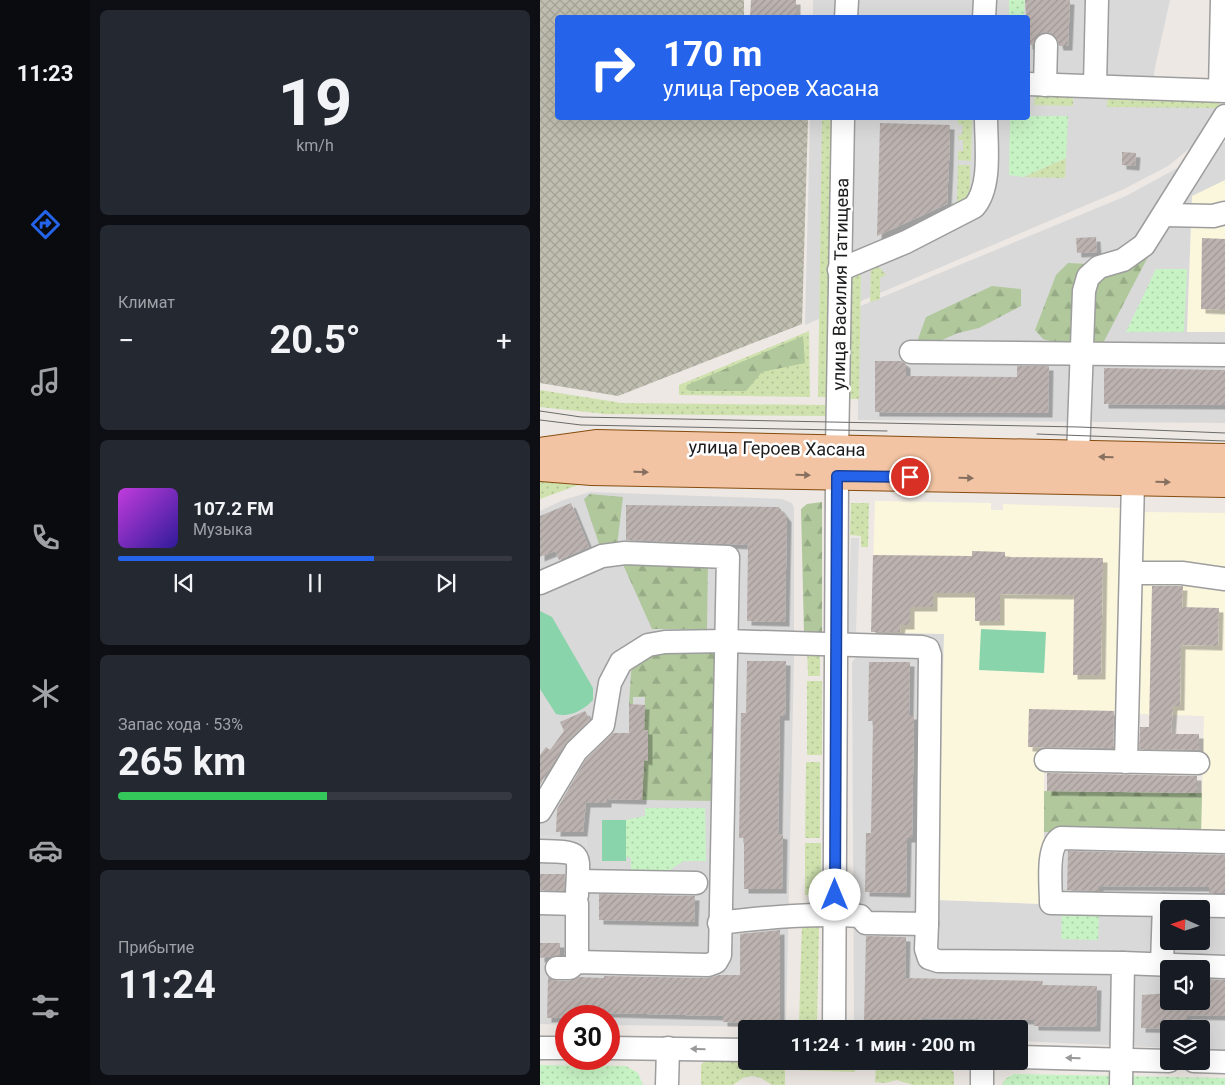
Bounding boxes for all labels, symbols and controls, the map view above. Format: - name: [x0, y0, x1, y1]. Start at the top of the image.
- text: 170 m: [663, 34, 762, 75]
- icon: right: [580, 35, 645, 100]
- text: 11:23: [17, 61, 73, 86]
- text: 19: [278, 65, 352, 141]
- text: улица Героев Хасана: [663, 76, 879, 101]
- text: km/h: [296, 136, 334, 155]
- street label: улица Василия Татищева: [828, 178, 852, 390]
- icon: directions: [28, 207, 63, 242]
- text: Климат: [118, 293, 175, 312]
- text: 20.5°: [269, 318, 361, 362]
- text: −: [118, 324, 134, 357]
- text: +: [496, 324, 512, 357]
- icon: music: [28, 364, 63, 399]
- street label: улица Героев Хасана: [688, 436, 866, 460]
- one-way arrow: [1098, 453, 1114, 461]
- pin: [889, 456, 931, 498]
- icon: arrive: [896, 463, 924, 491]
- one-way arrow: [633, 468, 649, 476]
- one-way arrow: [795, 472, 811, 480]
- one-way arrow: [958, 475, 974, 483]
- one-way arrow: [1155, 479, 1171, 487]
- text: 107.2 FM: [193, 497, 274, 520]
- icon: phone: [28, 520, 63, 555]
- text: Музыка: [193, 520, 252, 539]
- icon: previous: [170, 569, 198, 597]
- icon: pause: [301, 569, 329, 597]
- icon: next: [432, 569, 460, 597]
- icon: climate: [28, 676, 63, 711]
- text: Запас хода · 53%: [118, 715, 243, 734]
- text: 265 km: [118, 740, 246, 784]
- icon: car: [28, 833, 63, 868]
- position arrow: [808, 868, 860, 920]
- north arrow: [1160, 900, 1210, 950]
- map controls: [1160, 900, 1210, 1070]
- text: Прибытие: [118, 938, 194, 957]
- button: sound: [1160, 960, 1210, 1010]
- text: 11:24: [118, 963, 216, 1007]
- icon: filters: [28, 989, 63, 1024]
- speed limit sign: 30: [555, 1005, 620, 1070]
- button: layers: [1160, 1020, 1210, 1070]
- text: 11:24 · 1 мин · 200 m: [791, 1033, 975, 1056]
- one-way arrow: [689, 1045, 705, 1053]
- one-way arrow: [1065, 1054, 1081, 1062]

